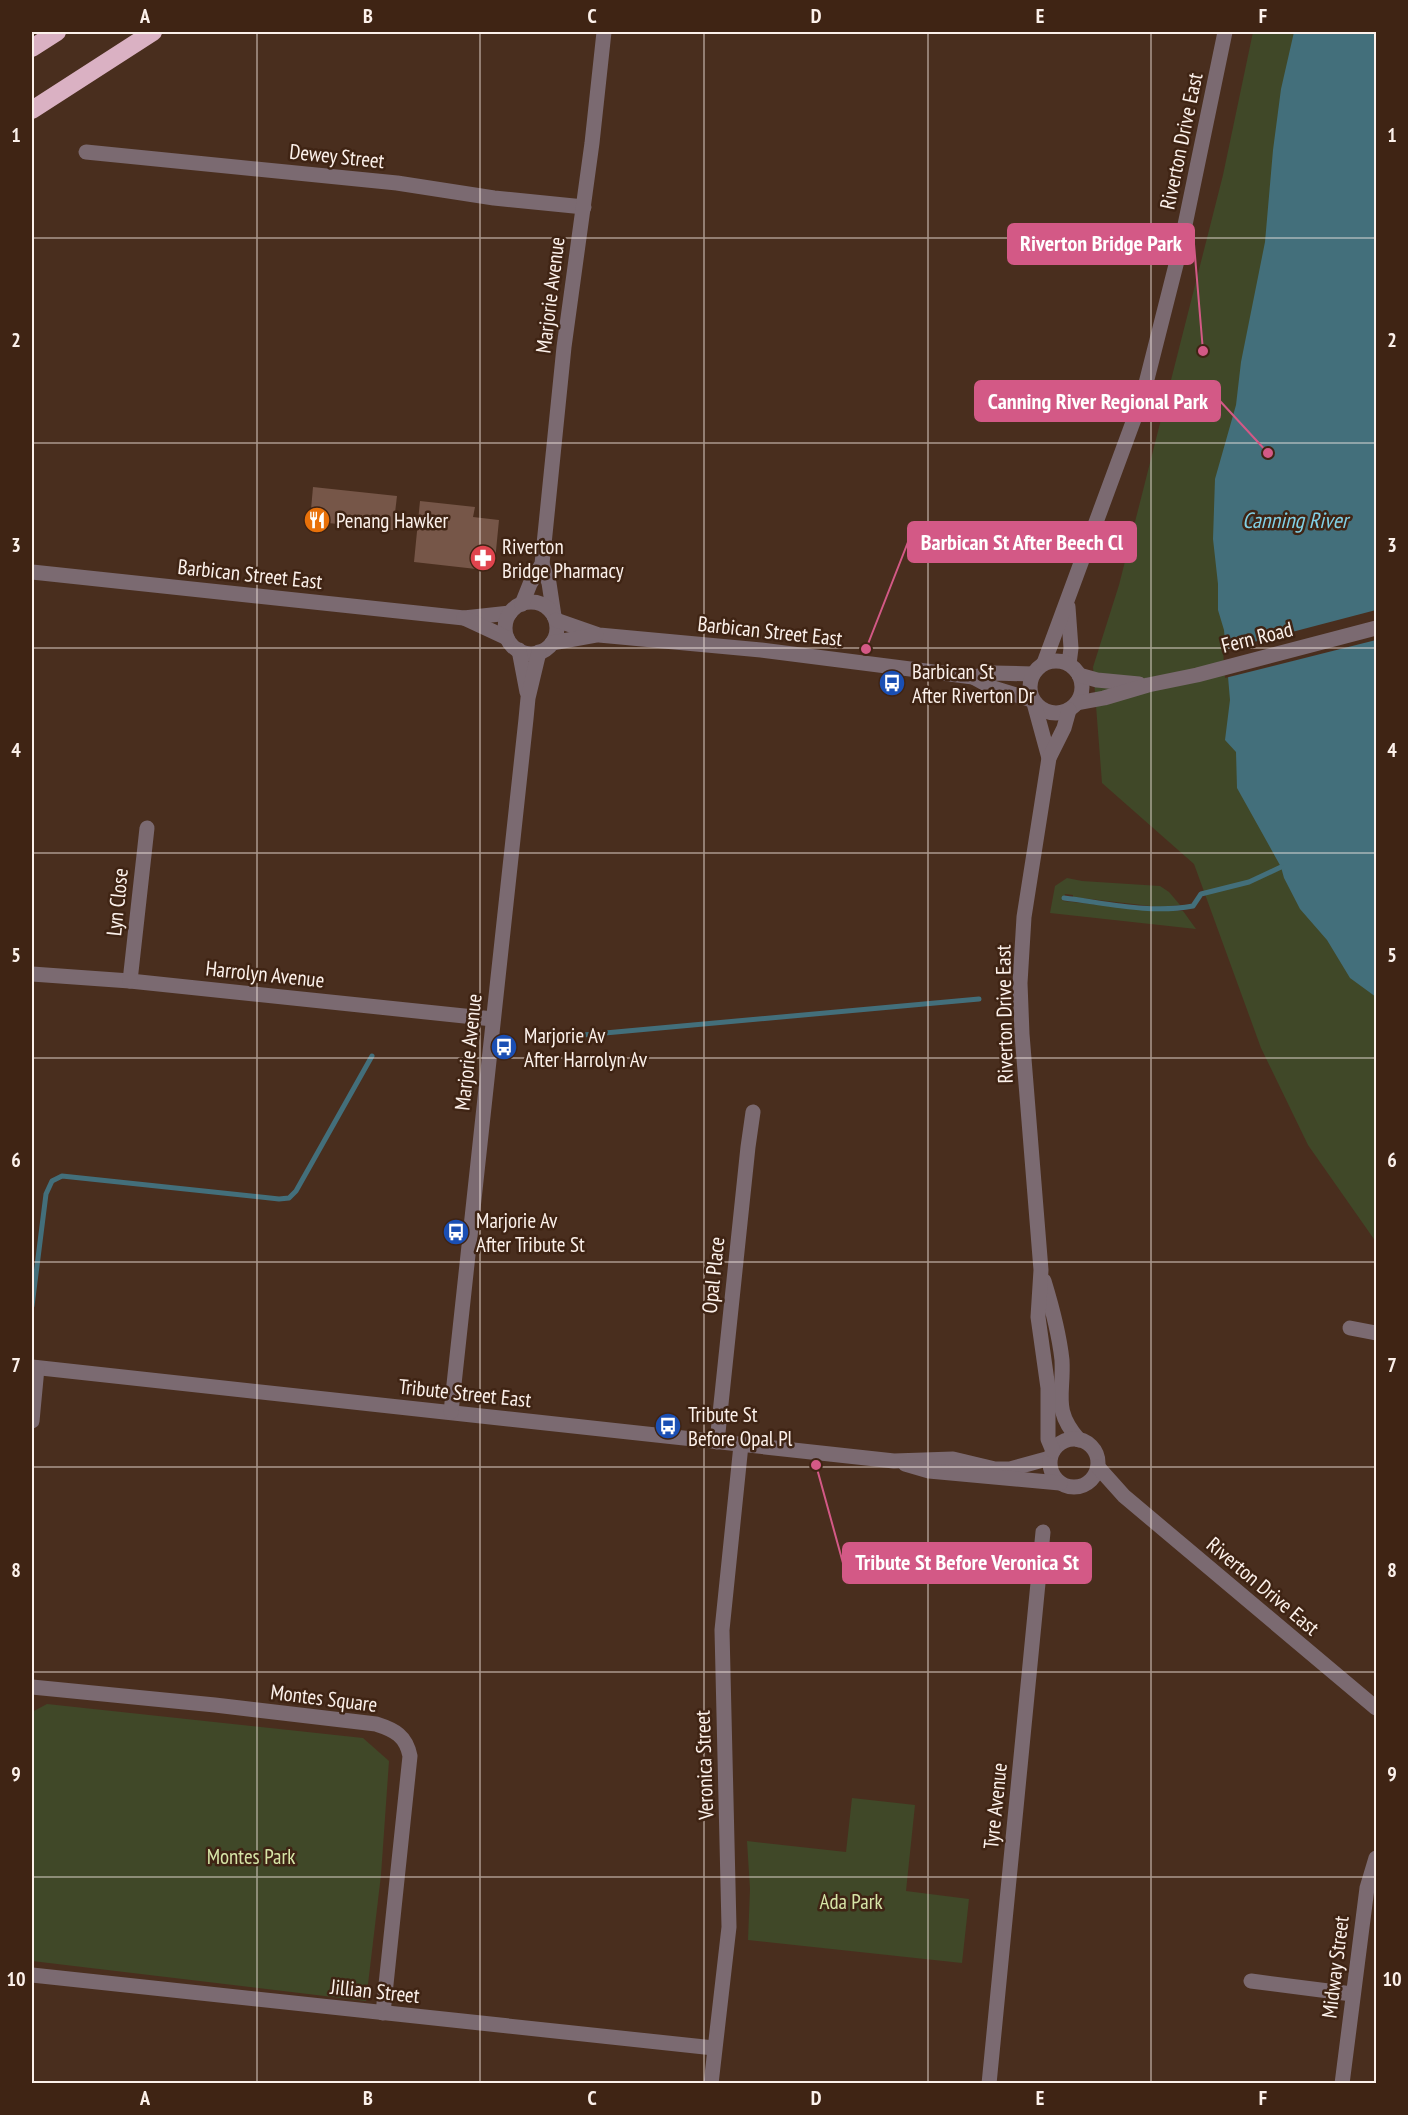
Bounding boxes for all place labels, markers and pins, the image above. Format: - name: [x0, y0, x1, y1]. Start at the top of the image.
- callout: Riverton Bridge Park: [1008, 224, 1194, 264]
- callout: Canning River Regional Park: [975, 381, 1220, 421]
- restaurant icon: Penang Hawker: [302, 505, 332, 535]
- place label: Penang Hawker: [336, 507, 449, 534]
- callout: Barbican St After Beech Cl: [908, 522, 1136, 562]
- place label: Riverton Bridge Pharmacy: [502, 533, 624, 584]
- pharmacy icon: Riverton Bridge Pharmacy: [468, 543, 498, 573]
- place label: Barbican St After Riverton Dr: [912, 658, 1035, 709]
- bus stop icon: Barbican St After Riverton Dr: [877, 668, 907, 698]
- place label: Marjorie Av After Harrolyn Av: [524, 1022, 648, 1073]
- bus stop icon: Marjorie Av After Harrolyn Av: [489, 1032, 519, 1062]
- place label: Marjorie Av After Tribute St: [476, 1207, 585, 1258]
- bus stop icon: Marjorie Av After Tribute St: [441, 1217, 471, 1247]
- place label: Tribute St Before Opal Pl: [688, 1401, 793, 1452]
- bus stop icon: Tribute St Before Opal Pl: [653, 1411, 683, 1441]
- callout: Tribute St Before Veronica St: [843, 1543, 1091, 1583]

